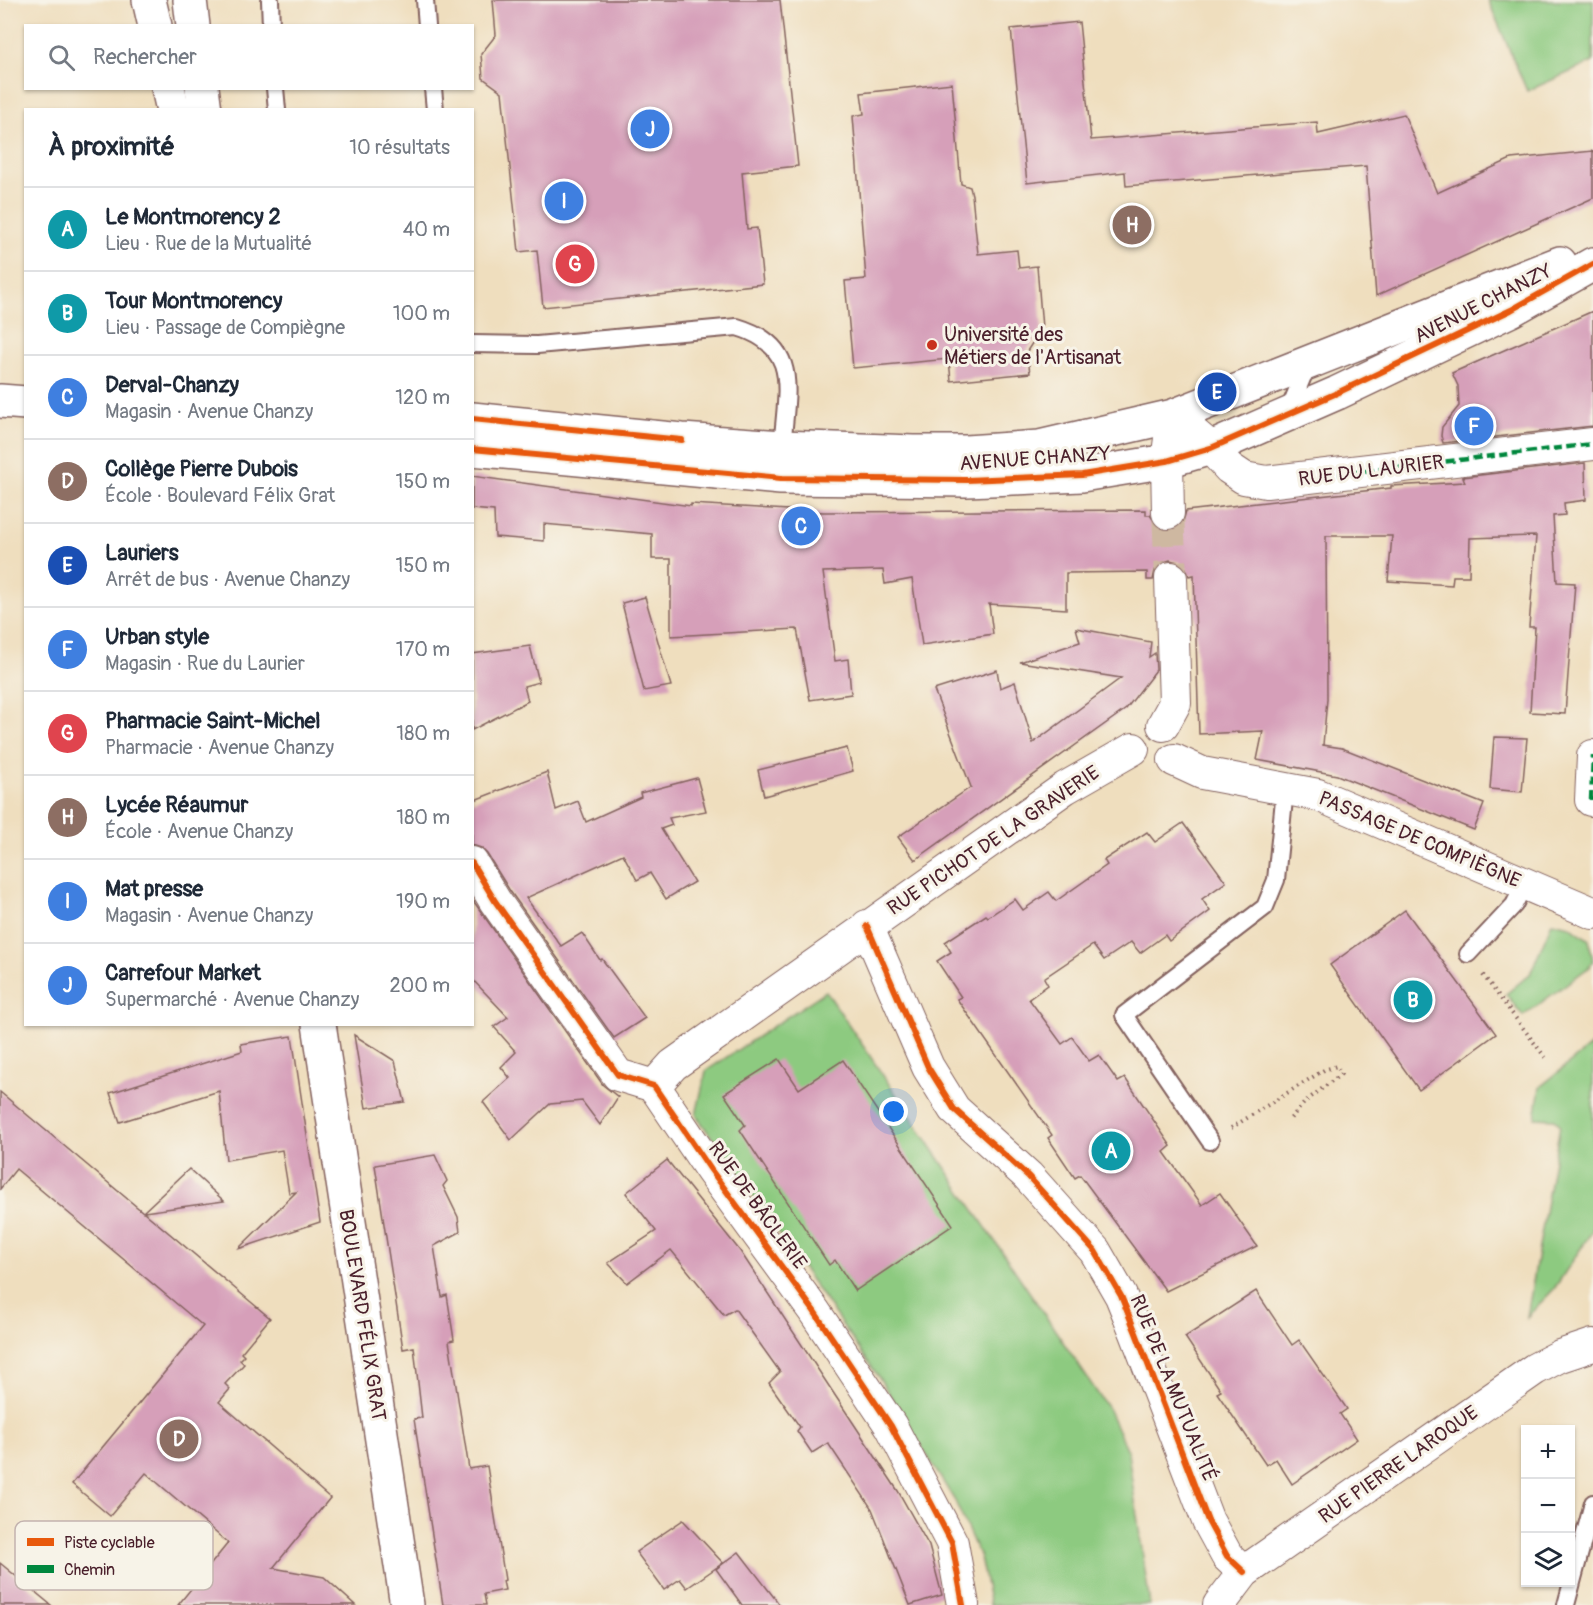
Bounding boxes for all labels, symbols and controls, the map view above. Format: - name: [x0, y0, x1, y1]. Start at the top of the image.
- search box: [24, 24, 474, 90]
- icon: search: [45, 41, 78, 74]
- text: Rechercher: [93, 43, 197, 71]
- pin: J: [630, 106, 670, 152]
- text: À proximité: [48, 131, 175, 163]
- text: 10 résultats: [349, 135, 450, 160]
- pin: I: [544, 178, 584, 224]
- pin: H: [1112, 202, 1152, 248]
- text: Le Montmorency 2: [105, 203, 281, 231]
- text: A: [61, 217, 74, 242]
- text: 40 m: [403, 217, 450, 242]
- text: Lieu · Rue de la Mutualité: [105, 231, 312, 256]
- pin: G: [556, 242, 594, 286]
- street label: AVENUE CHANZY: [1410, 258, 1557, 349]
- text: Tour Montmorency: [105, 287, 282, 315]
- text: B: [62, 301, 73, 326]
- text: 100 m: [393, 301, 450, 326]
- text: Lieu · Passage de Compiègne: [105, 315, 345, 340]
- place label: Université des Métiers de l'Artisanat: [944, 322, 1122, 370]
- marker: Université des Métiers de l'Artisanat: [925, 338, 939, 352]
- pin: E: [1198, 370, 1236, 414]
- text: Derval-Chanzy: [105, 371, 239, 399]
- text: C: [61, 385, 74, 410]
- text: 120 m: [395, 385, 450, 410]
- text: Magasin · Avenue Chanzy: [105, 399, 313, 424]
- pin: F: [1454, 404, 1494, 448]
- street label: AVENUE CHANZY: [959, 441, 1112, 476]
- street label: RUE DU LAURIER: [1297, 449, 1445, 492]
- text: Collège Pierre Dubois: [105, 455, 298, 483]
- text: D: [61, 469, 74, 494]
- text: 150 m: [396, 469, 450, 494]
- text: École · Boulevard Félix Grat: [105, 483, 335, 508]
- pin: C: [782, 504, 820, 548]
- text: Lauriers: [105, 539, 179, 567]
- text: E: [62, 553, 73, 578]
- text: 150 m: [396, 553, 450, 578]
- text: Arrêt de bus · Avenue Chanzy: [105, 567, 350, 592]
- text: Urban style: [105, 623, 209, 651]
- text: F: [61, 637, 74, 662]
- text: 170 m: [396, 637, 450, 662]
- text: Magasin · Rue du Laurier: [105, 651, 305, 676]
- text: Pharmacie Saint-Michel: [105, 707, 321, 735]
- text: G: [61, 721, 74, 746]
- text: 180 m: [396, 721, 450, 746]
- text: Pharmacie · Avenue Chanzy: [105, 735, 334, 760]
- street label: RUE PICHOT DE LA GRAVERIE: [882, 760, 1104, 921]
- street label: PASSAGE DE COMPIÈGNE: [1315, 786, 1525, 893]
- text: Lycée Réaumur: [105, 791, 248, 819]
- text: H: [61, 805, 74, 830]
- text: 180 m: [396, 805, 450, 830]
- text: École · Avenue Chanzy: [105, 819, 293, 844]
- text: Mat presse: [105, 875, 203, 903]
- text: I: [65, 889, 70, 914]
- text: 190 m: [396, 889, 450, 914]
- text: Magasin · Avenue Chanzy: [105, 903, 313, 928]
- text: Carrefour Market: [105, 959, 261, 987]
- text: J: [63, 973, 72, 998]
- text: 200 m: [389, 973, 450, 998]
- pin: B: [1394, 978, 1432, 1022]
- text: Supermarché · Avenue Chanzy: [105, 987, 359, 1012]
- your location: [879, 1097, 908, 1126]
- pin: A: [1092, 1128, 1130, 1174]
- street label: RUE DE BÂCLERIE: [703, 1136, 812, 1274]
- street label: BOULEVARD FÉLIX GRAT: [333, 1207, 392, 1423]
- street label: RUE DE LA MUTUALITÉ: [1125, 1291, 1223, 1485]
- street label: RUE PIERRE LAROQUE: [1314, 1400, 1483, 1529]
- pin: D: [160, 1416, 198, 1462]
- map controls: [1521, 1425, 1575, 1587]
- button: +: [1521, 1425, 1575, 1479]
- button: −: [1521, 1479, 1575, 1533]
- legend: [15, 1521, 213, 1590]
- text: Piste cyclable: [64, 1533, 155, 1553]
- button: layers: [1521, 1533, 1575, 1587]
- text: Chemin: [64, 1560, 115, 1580]

